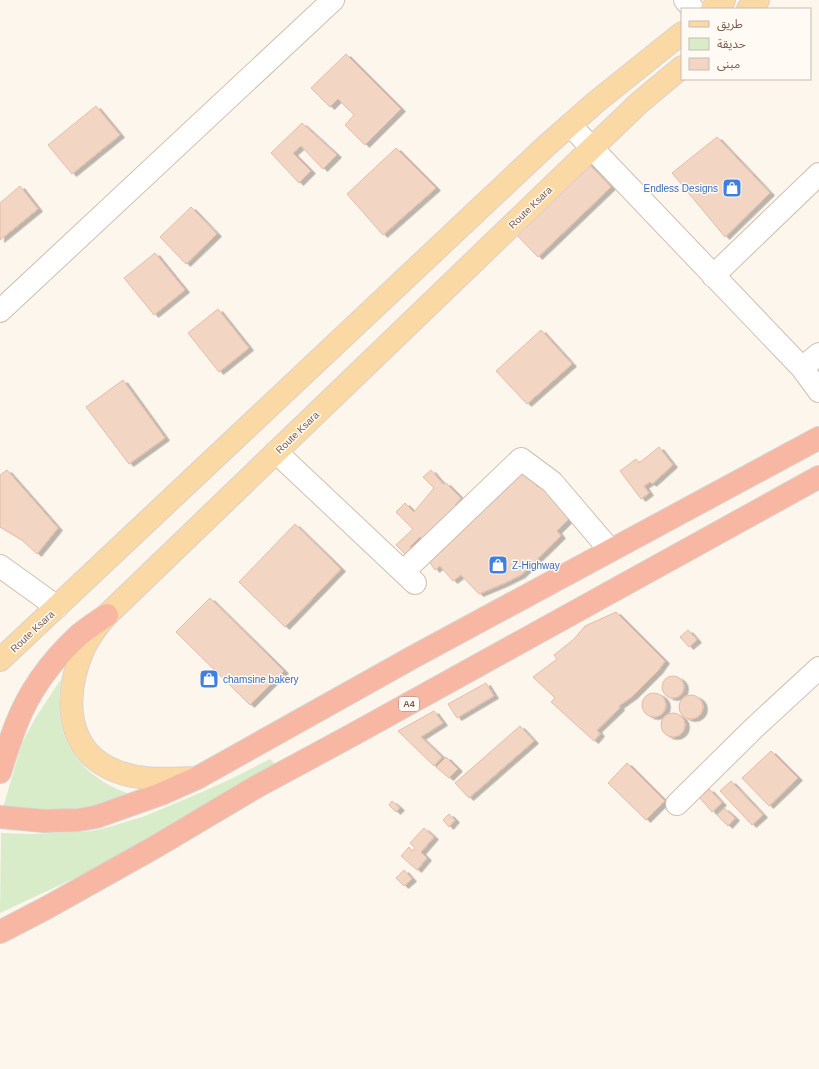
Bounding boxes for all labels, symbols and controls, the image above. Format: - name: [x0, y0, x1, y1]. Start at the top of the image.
- legend: [681, 8, 811, 80]
- text: طريق: [717, 17, 743, 32]
- text: حديقة: [717, 37, 746, 51]
- text: مبنى: [717, 57, 740, 71]
- shop icon: Endless Designs: [721, 177, 743, 199]
- place label: Endless Designs: [644, 183, 718, 194]
- street label: Route Ksara: [507, 184, 554, 231]
- street label: Route Ksara: [274, 409, 321, 456]
- shop icon: Z-Highway: [487, 554, 509, 576]
- place label: Z-Highway: [512, 560, 560, 571]
- street label: Route Ksara: [8, 608, 57, 654]
- shop icon: chamsine bakery: [198, 668, 220, 690]
- place label: chamsine bakery: [223, 674, 299, 685]
- road number: A4: [399, 697, 419, 711]

